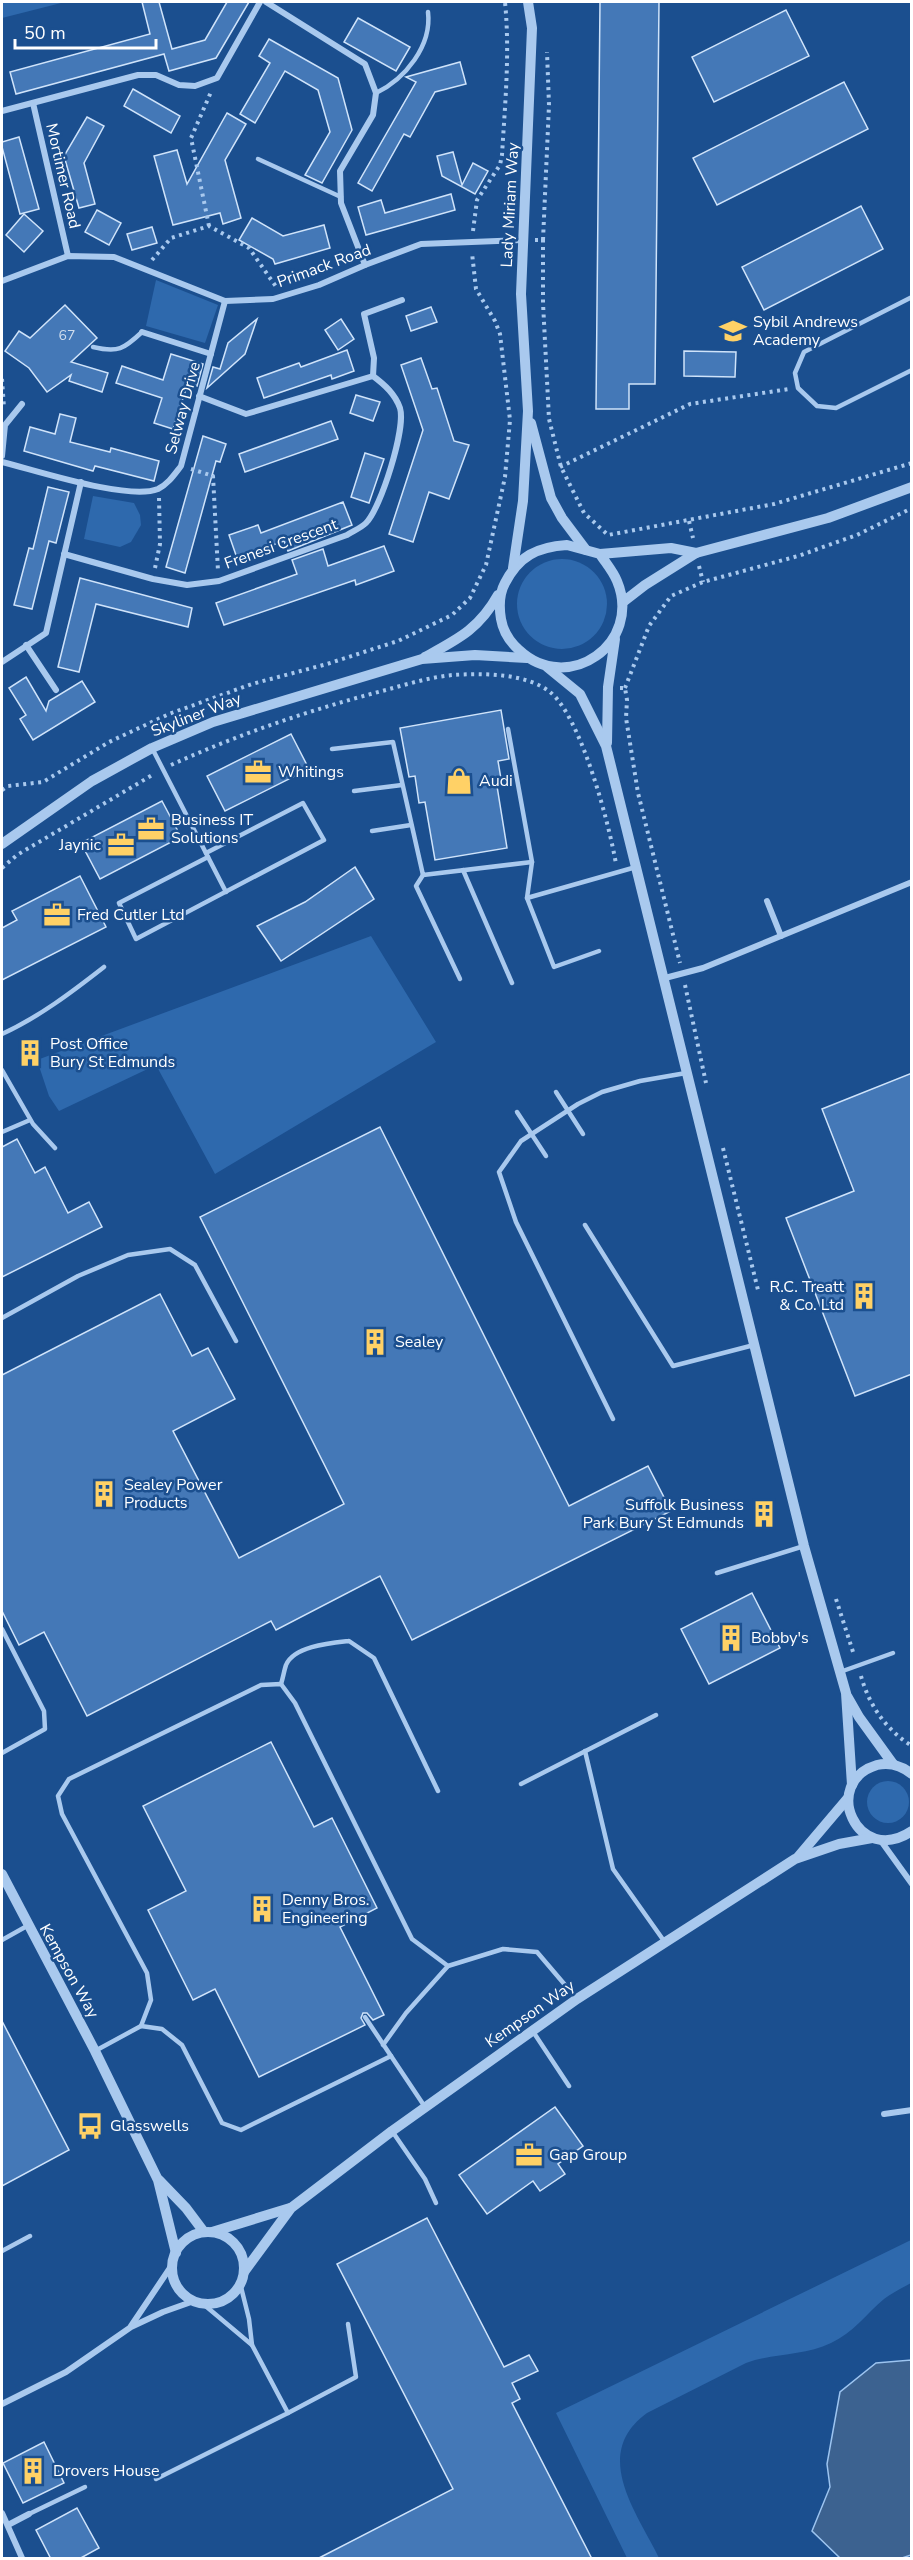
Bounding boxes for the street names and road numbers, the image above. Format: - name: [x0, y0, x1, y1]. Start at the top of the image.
- street label: Mortimer Road: [40, 121, 86, 231]
- street label: Lady Miriam Way: [496, 141, 524, 268]
- street label: Primack Road: [274, 239, 374, 293]
- street label: Selway Drive: [160, 359, 206, 457]
- street label: Frenesi Crescent: [221, 513, 341, 575]
- street label: Skyliner Way: [148, 687, 245, 742]
- street label: Kempson Way: [34, 1920, 104, 2023]
- street label: Kempson Way: [481, 1975, 580, 2053]

